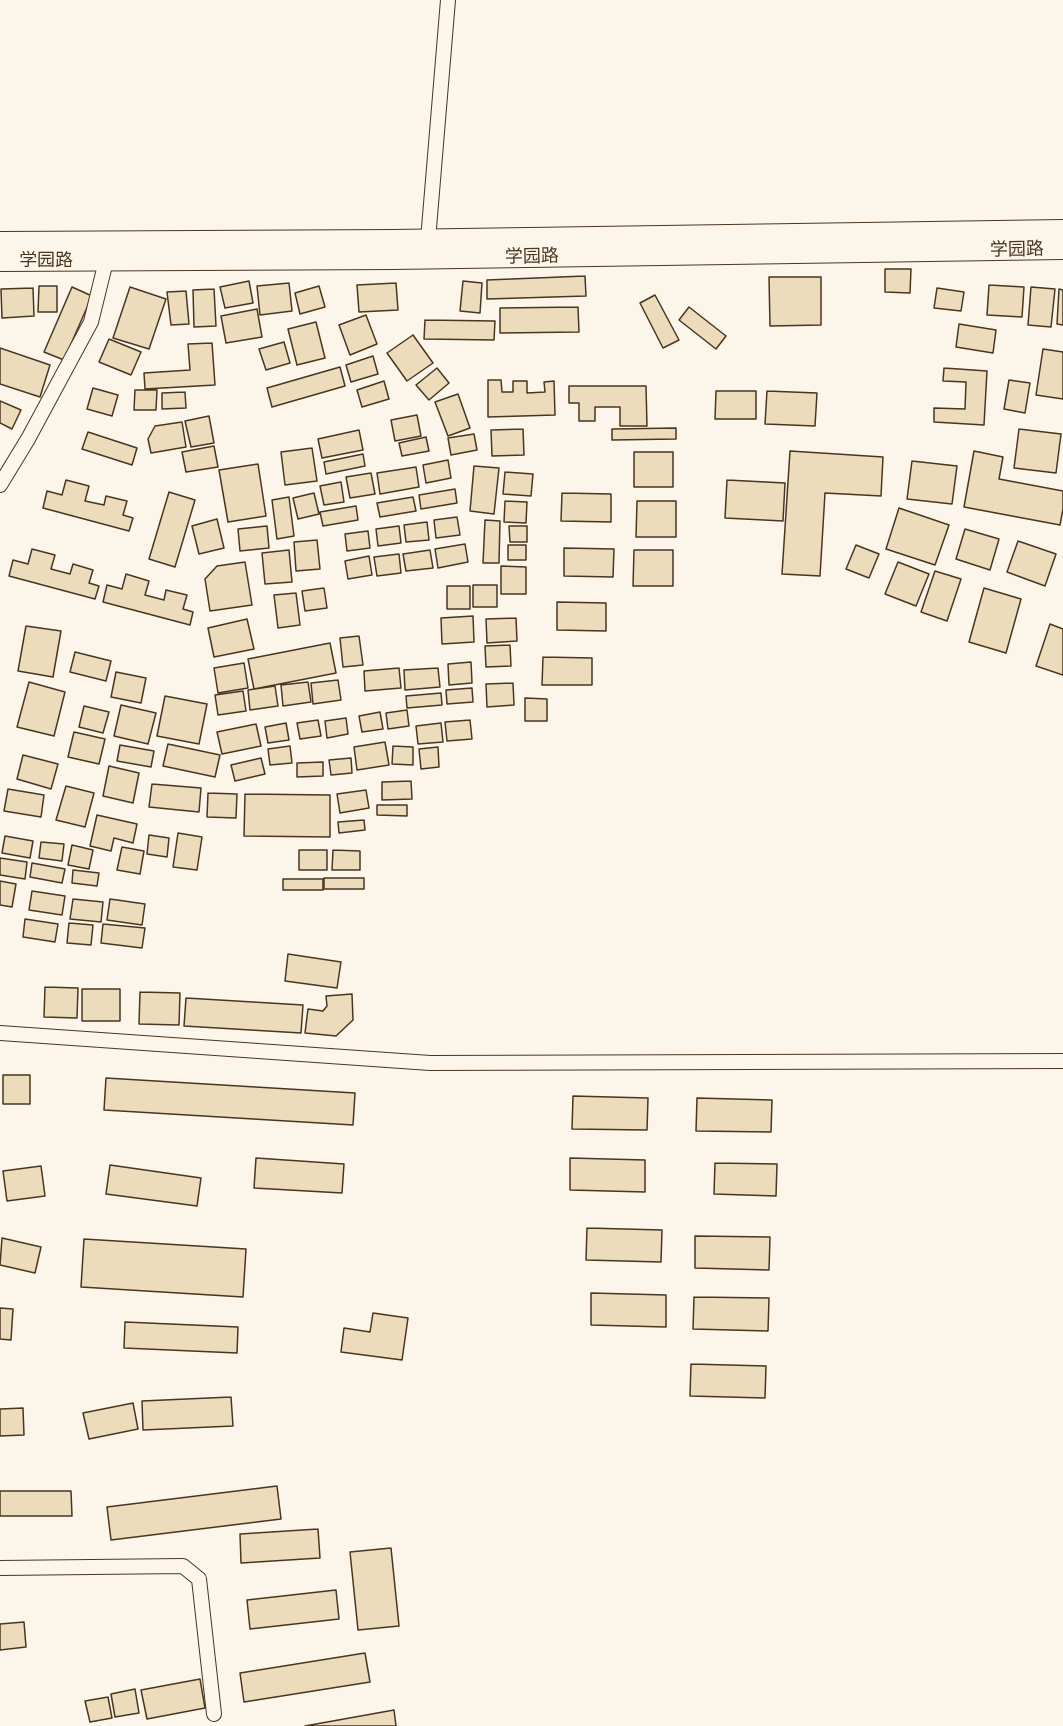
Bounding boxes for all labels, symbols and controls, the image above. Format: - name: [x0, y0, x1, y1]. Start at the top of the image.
- street label: 学园路: [990, 239, 1044, 261]
- street label: 学园路: [505, 246, 559, 268]
- street label: 学园路: [19, 250, 73, 272]

